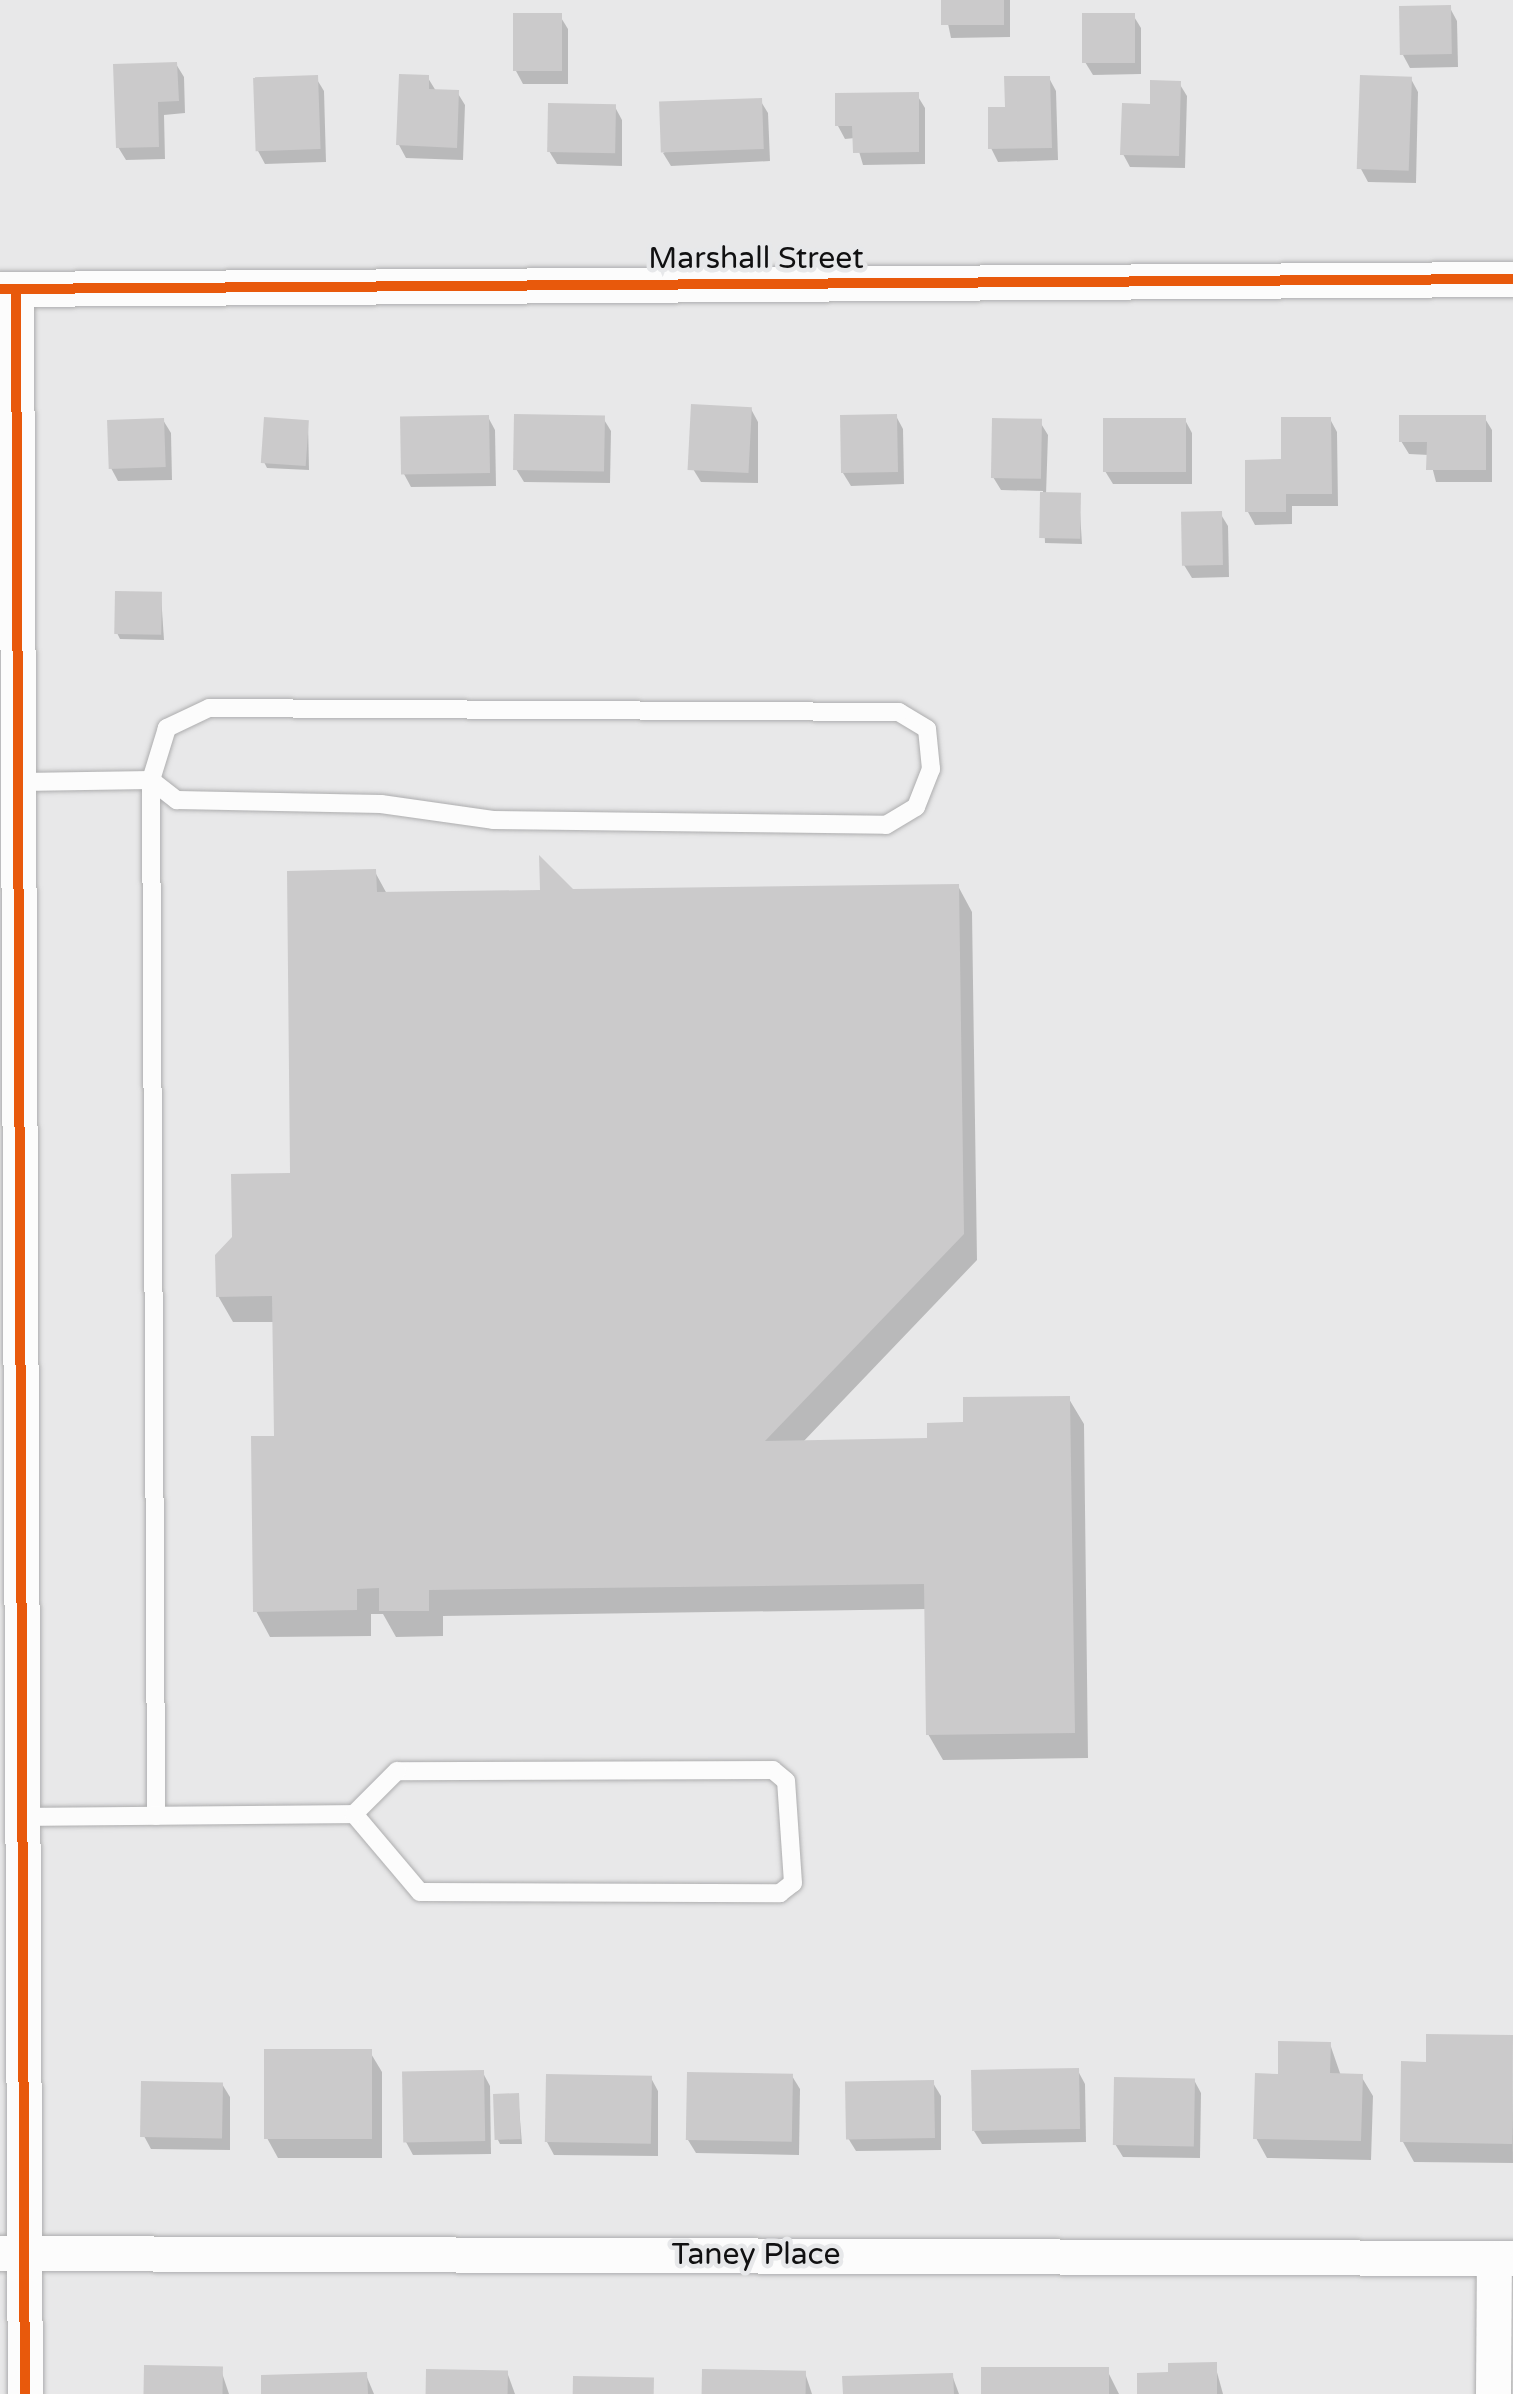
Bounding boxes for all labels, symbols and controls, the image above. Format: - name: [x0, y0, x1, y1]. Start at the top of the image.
- street label: Marshall Street: [648, 241, 864, 277]
- street label: Taney Place: [672, 2237, 840, 2273]

